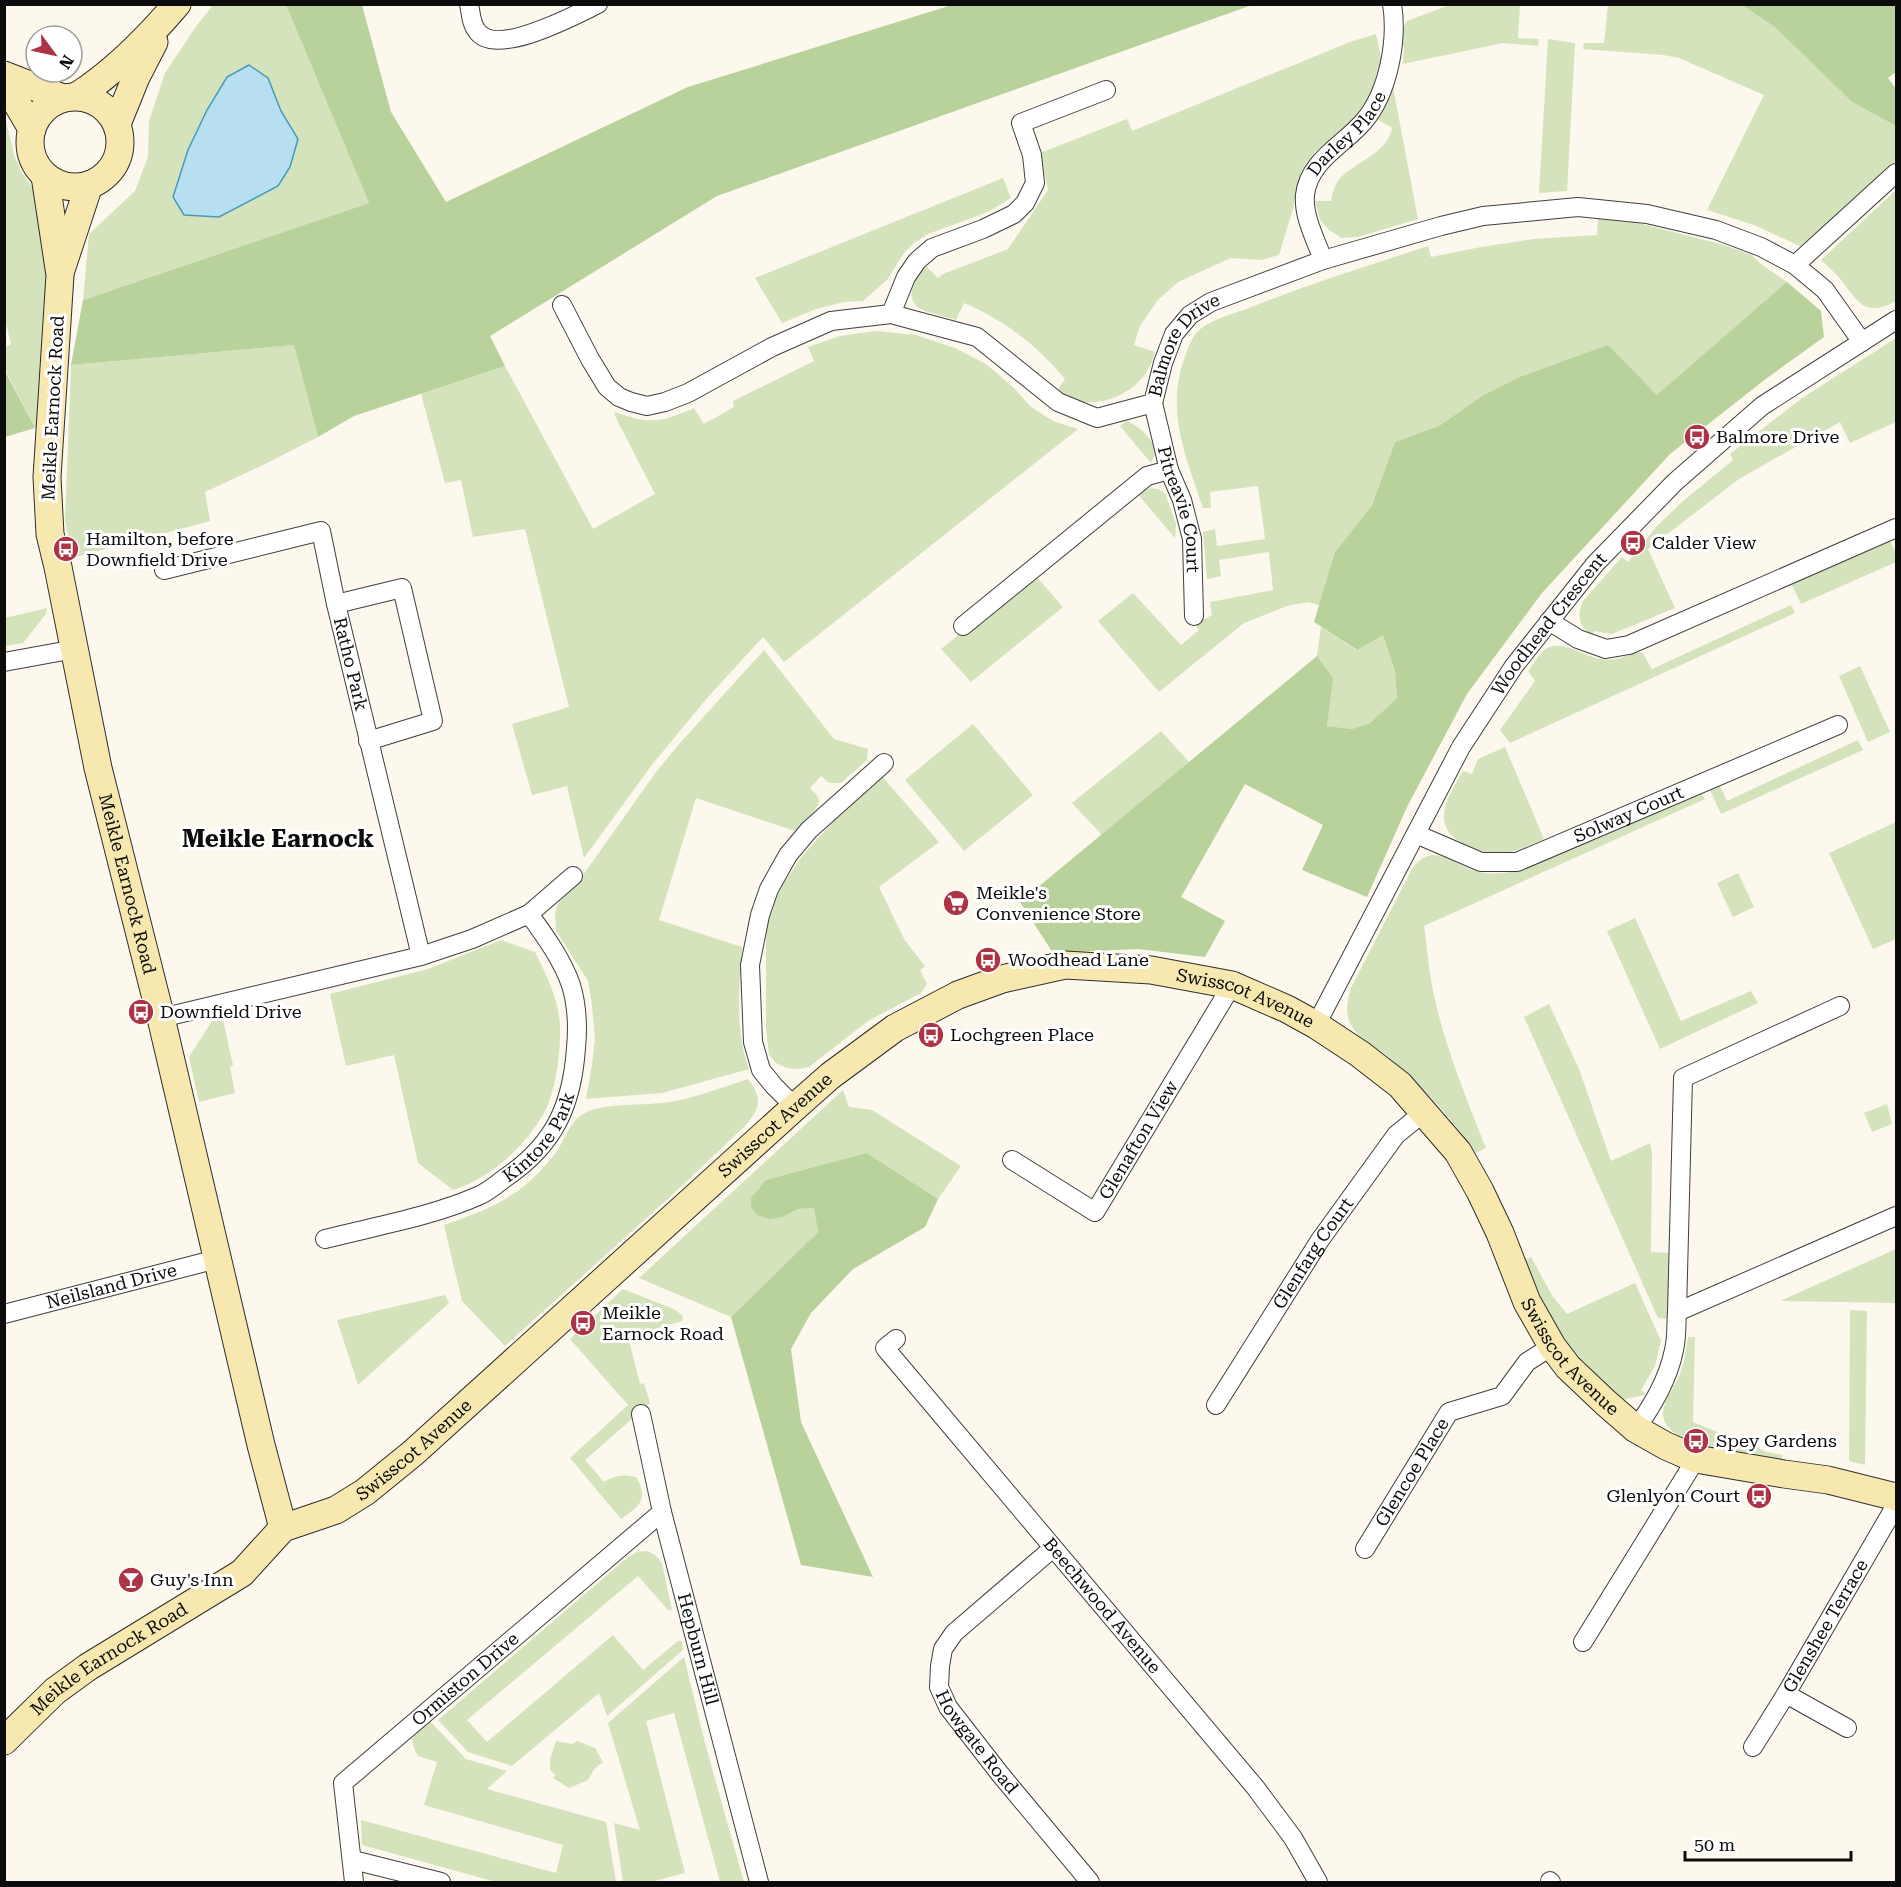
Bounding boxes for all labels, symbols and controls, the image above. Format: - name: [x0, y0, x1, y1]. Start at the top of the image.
- north arrow: [24, 24, 84, 84]
- text: N: [55, 52, 77, 72]
- street label: Darley Place: [1303, 88, 1390, 180]
- street label: Balmore Drive: [1144, 289, 1223, 399]
- street label: Meikle Earnock Road: [37, 314, 68, 501]
- bus stop icon: Balmore Drive: [1682, 422, 1712, 452]
- place label: Balmore Drive: [1716, 426, 1840, 447]
- street label: Pitreavie Court: [1154, 444, 1204, 573]
- place label: Hamilton, before Downfield Drive: [86, 528, 234, 570]
- bus stop icon: Calder View: [1618, 528, 1648, 558]
- place label: Calder View: [1652, 532, 1757, 553]
- bus stop icon: Hamilton, before Downfield Drive: [51, 534, 81, 564]
- street label: Woodhead Crescent: [1487, 548, 1611, 699]
- street label: Ratho Park: [330, 615, 372, 713]
- street label: Solway Court: [1570, 781, 1686, 847]
- street label: Meikle Earnock Road: [95, 791, 161, 977]
- district label: Meikle Earnock: [182, 825, 375, 853]
- place label: Meikle's Convenience Store: [976, 882, 1141, 924]
- supermarket icon: Meikle's Convenience Store: [941, 888, 971, 918]
- bus stop icon: Woodhead Lane: [973, 945, 1003, 975]
- place label: Woodhead Lane: [1008, 949, 1149, 970]
- street label: Swisscot Avenue: [1175, 964, 1318, 1032]
- bus stop icon: Downfield Drive: [126, 997, 156, 1027]
- place label: Downfield Drive: [160, 1001, 302, 1022]
- bus stop icon: Lochgreen Place: [916, 1020, 946, 1050]
- place label: Lochgreen Place: [950, 1024, 1094, 1045]
- street label: Swisscot Avenue: [714, 1068, 836, 1181]
- street label: Glenafton View: [1094, 1077, 1182, 1203]
- street label: Kintore Park: [498, 1090, 579, 1186]
- street label: Glenfarg Court: [1268, 1193, 1357, 1313]
- street label: Neilsland Drive: [44, 1259, 179, 1313]
- street label: Swisscot Avenue: [1517, 1294, 1624, 1420]
- place label: Meikle Earnock Road: [602, 1302, 724, 1344]
- bus stop icon: Meikle Earnock Road: [568, 1308, 598, 1338]
- street label: Swisscot Avenue: [352, 1394, 476, 1505]
- street label: Glencoe Place: [1370, 1414, 1453, 1530]
- bus stop icon: Spey Gardens: [1681, 1426, 1711, 1456]
- place label: Spey Gardens: [1716, 1430, 1837, 1451]
- bus stop icon: Glenlyon Court: [1744, 1481, 1774, 1511]
- place label: Glenlyon Court: [1607, 1485, 1740, 1506]
- street label: Beechwood Avenue: [1039, 1533, 1166, 1677]
- street label: Glenshee Terrace: [1778, 1555, 1872, 1696]
- bar icon: Guy's Inn: [116, 1565, 146, 1595]
- place label: Guy's Inn: [150, 1569, 234, 1590]
- street label: Hepburn Hill: [674, 1591, 723, 1708]
- street label: Meikle Earnock Road: [26, 1598, 191, 1719]
- street label: Ormiston Drive: [407, 1628, 523, 1730]
- street label: Howgate Road: [932, 1686, 1023, 1798]
- scale bar: [1685, 1824, 1852, 1862]
- text: 50 m: [1694, 1834, 1735, 1855]

